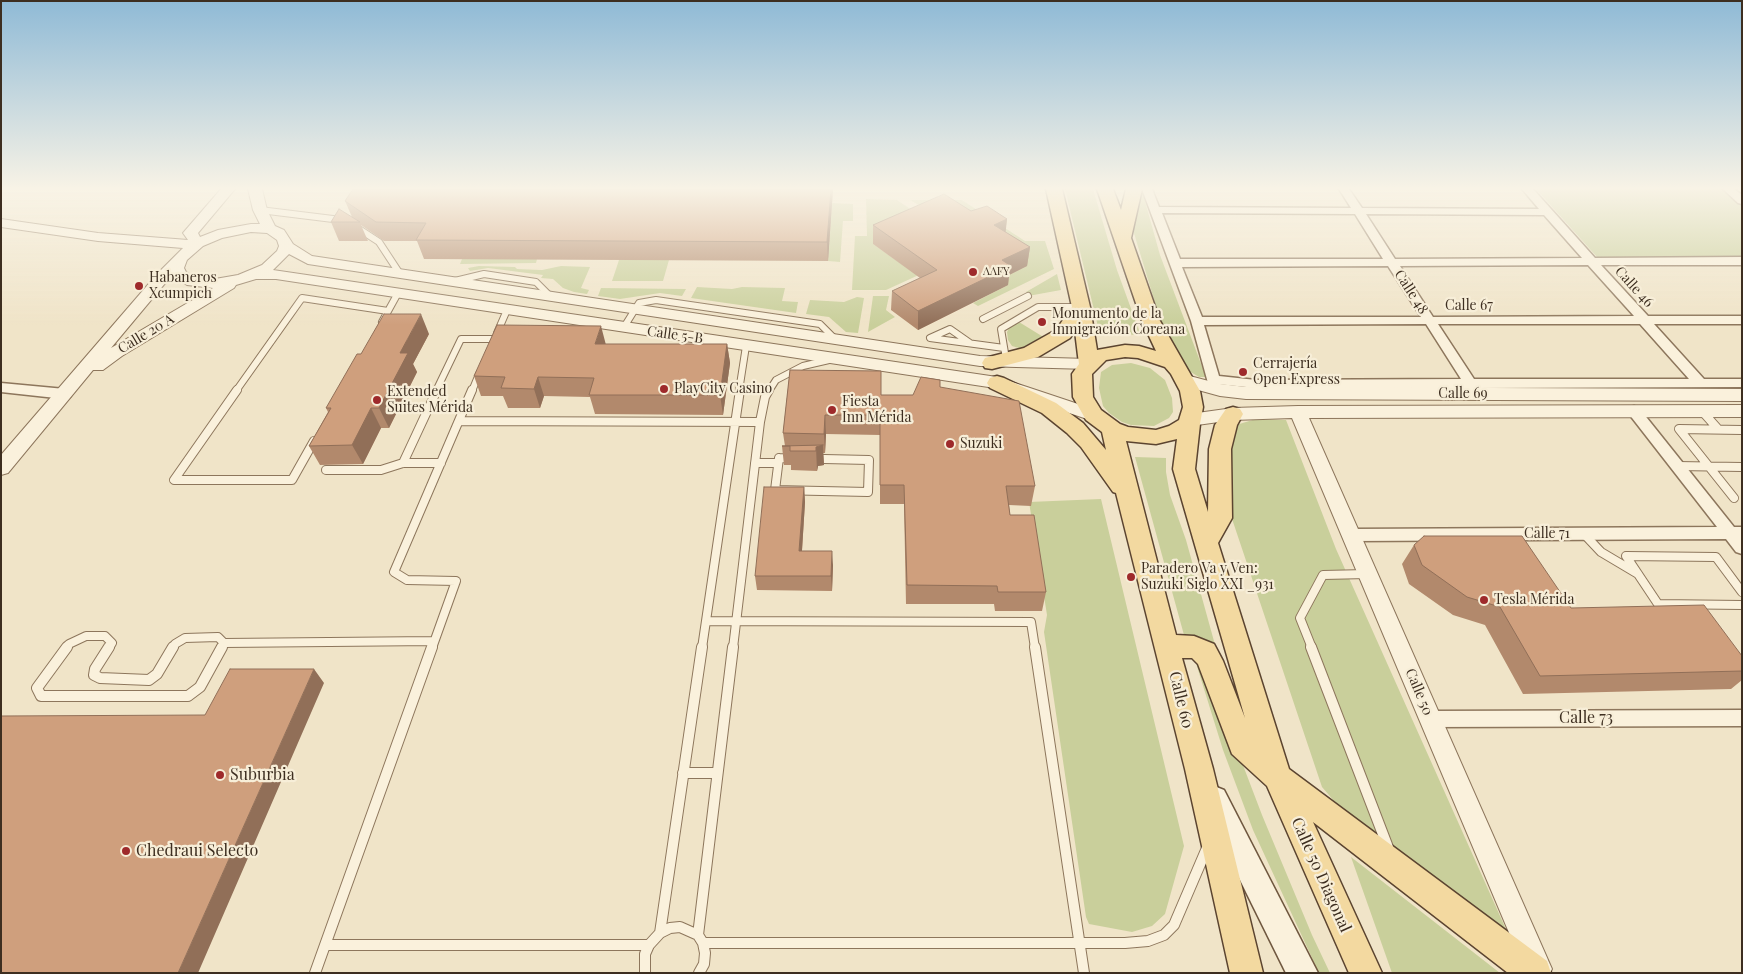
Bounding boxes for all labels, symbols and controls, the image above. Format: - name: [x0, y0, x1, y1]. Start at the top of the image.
- street label: Calle 46: [1611, 263, 1657, 311]
- place label: AAFY: [983, 265, 1009, 279]
- marker: AAFY: [967, 266, 979, 278]
- street label: Calle 48: [1391, 267, 1431, 317]
- place label: Habaneros Xcumpich: [149, 270, 217, 302]
- marker: Habaneros Xcumpich: [133, 280, 145, 292]
- street label: Calle 67: [1445, 298, 1493, 314]
- place label: Monumento de la Inmigración Coreana: [1052, 306, 1185, 338]
- street label: Calle 20 A: [115, 311, 177, 357]
- marker: Monumento de la Inmigración Coreana: [1036, 316, 1048, 328]
- street label: Calle 5-B: [646, 323, 704, 347]
- place label: Cerrajería Open Express: [1253, 356, 1340, 388]
- marker: Cerrajería Open Express: [1237, 366, 1249, 378]
- place label: PlayCity Casino: [674, 381, 772, 397]
- marker: PlayCity Casino: [658, 383, 670, 395]
- place label: Extended Suites Mérida: [387, 384, 473, 417]
- street label: Calle 69: [1438, 386, 1488, 402]
- marker: Extended Suites Mérida: [371, 394, 383, 406]
- place label: Fiesta Inn Mérida: [842, 394, 911, 427]
- marker: Fiesta Inn Mérida: [826, 404, 838, 416]
- place label: Suzuki: [960, 436, 1002, 452]
- marker: Suzuki: [944, 438, 956, 450]
- street label: Calle 71: [1524, 526, 1570, 542]
- place label: Paradero Va y Ven: Suzuki Siglo XXI _931: [1141, 561, 1274, 594]
- marker: Paradero Va y Ven: Suzuki Siglo XXI _931: [1125, 571, 1137, 583]
- place label: Tesla Mérida: [1494, 592, 1574, 608]
- marker: Tesla Mérida: [1478, 594, 1490, 606]
- street label: Calle 50: [1402, 666, 1436, 718]
- street label: Calle 60: [1165, 670, 1197, 730]
- street label: Calle 73: [1559, 708, 1613, 728]
- place label: Suburbia: [230, 765, 295, 785]
- marker: Suburbia: [214, 769, 226, 781]
- street label: Calle 50 Diagonal: [1287, 815, 1355, 935]
- place label: Chedraui Selecto: [136, 841, 258, 861]
- marker: Chedraui Selecto: [120, 845, 132, 857]

